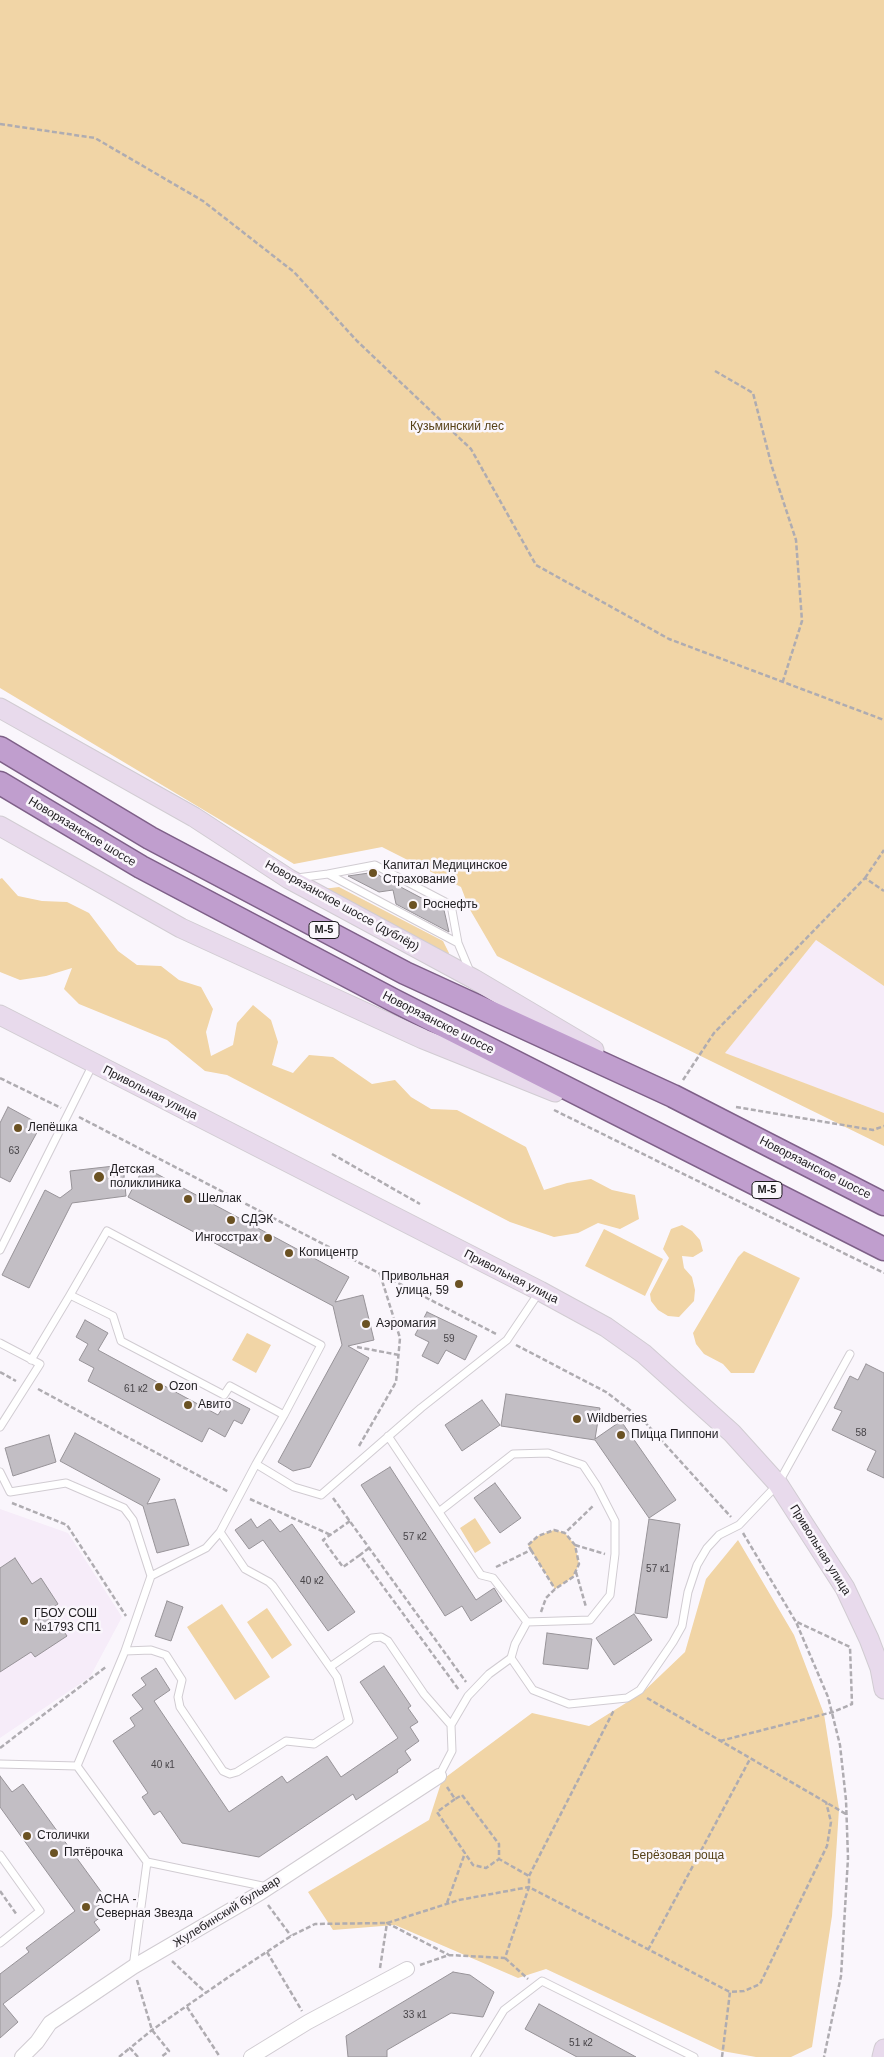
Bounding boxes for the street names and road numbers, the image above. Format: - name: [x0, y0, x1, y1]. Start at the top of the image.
- street label: Новорязанское шоссе: [26, 794, 138, 870]
- street label: Новорязанское шоссе (дублёр): [262, 857, 422, 955]
- road number: М-5: [309, 922, 339, 938]
- street label: Новорязанское шоссе: [380, 989, 496, 1057]
- street label: Привольная улица: [100, 1063, 200, 1123]
- street label: Новорязанское шоссе: [757, 1134, 873, 1202]
- road number: М-5: [752, 1182, 782, 1198]
- street label: Привольная улица: [461, 1247, 561, 1307]
- street label: Привольная улица: [786, 1502, 854, 1598]
- street label: Жулебинский бульвар: [171, 1873, 283, 1951]

